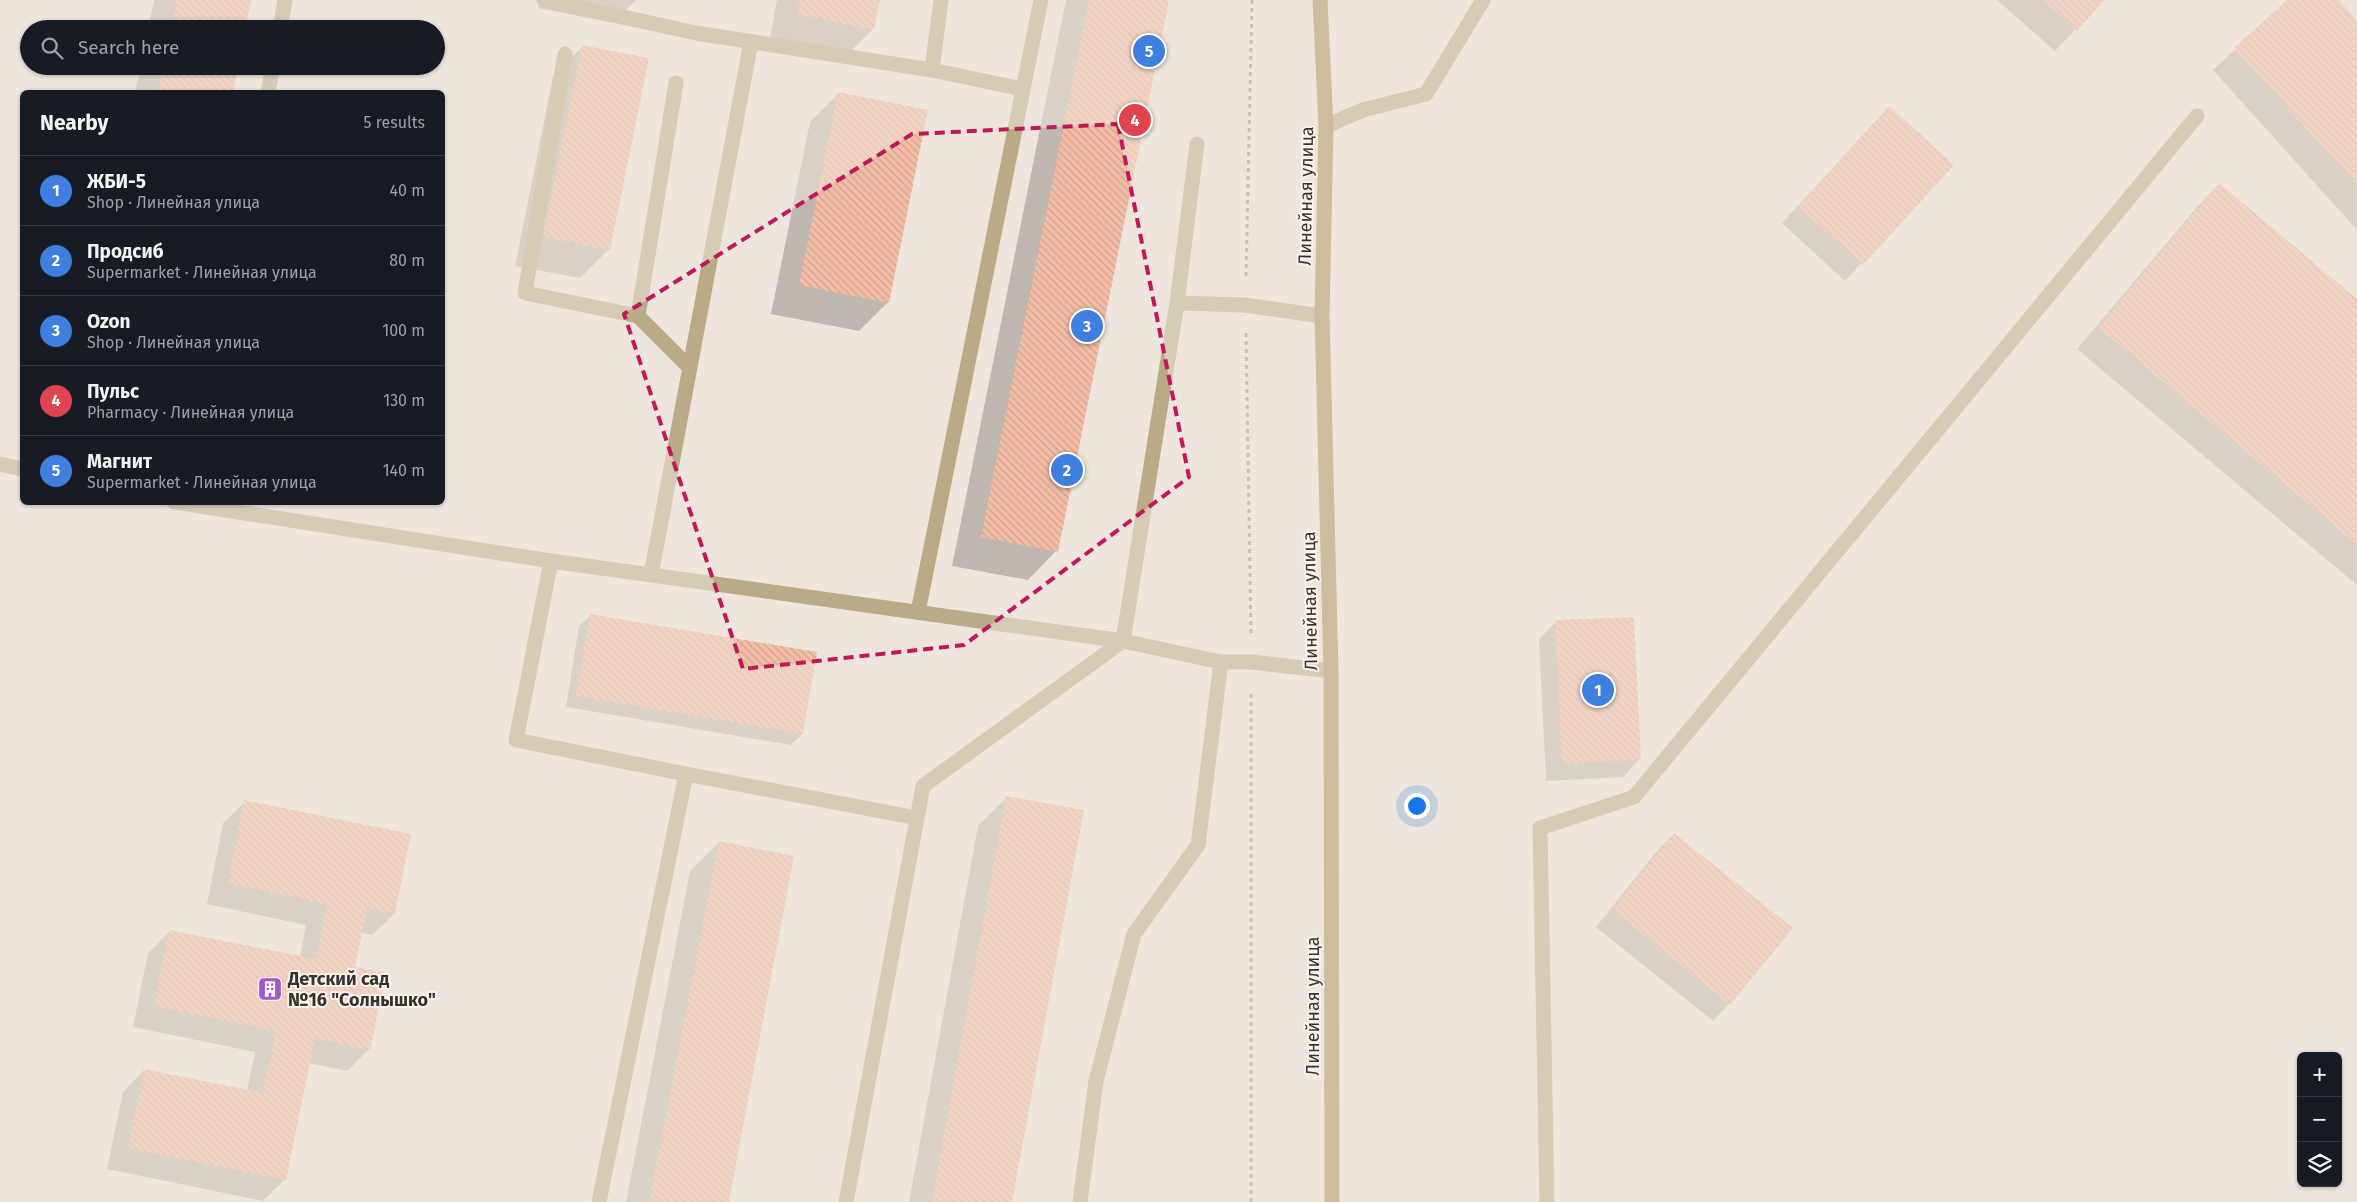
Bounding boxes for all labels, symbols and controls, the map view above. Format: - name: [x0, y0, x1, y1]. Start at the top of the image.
- search box: [20, 20, 445, 75]
- pin: 5: [1133, 32, 1165, 70]
- icon: search: [38, 34, 66, 62]
- text: Search here: [78, 36, 179, 59]
- pin: 4: [1119, 101, 1151, 139]
- text: Nearby: [40, 110, 108, 136]
- text: 5 results: [364, 113, 425, 132]
- street label: Линейная улица: [1294, 126, 1318, 266]
- text: ЖБИ-5: [87, 170, 146, 193]
- text: 1: [52, 181, 60, 200]
- text: 40 m: [390, 181, 425, 200]
- text: Shop · Линейная улица: [87, 193, 260, 212]
- text: Продсиб: [87, 240, 164, 263]
- text: 2: [52, 251, 60, 270]
- text: 80 m: [389, 251, 425, 270]
- text: Supermarket · Линейная улица: [87, 263, 317, 282]
- pin: 3: [1071, 307, 1103, 345]
- text: Ozon: [87, 310, 131, 333]
- text: 3: [52, 321, 60, 340]
- text: 100 m: [382, 321, 425, 340]
- text: Shop · Линейная улица: [87, 333, 260, 352]
- text: Пульс: [87, 380, 139, 403]
- text: 4: [51, 391, 61, 410]
- text: 130 m: [383, 391, 425, 410]
- text: Pharmacy · Линейная улица: [87, 403, 294, 422]
- text: Магнит: [87, 450, 152, 473]
- pin: 2: [1051, 451, 1083, 489]
- text: 5: [52, 461, 60, 480]
- text: 140 m: [383, 461, 425, 480]
- text: Supermarket · Линейная улица: [87, 473, 317, 492]
- street label: Линейная улица: [1298, 531, 1322, 671]
- pin: 1: [1582, 671, 1614, 709]
- your location: [1404, 793, 1430, 819]
- street label: Линейная улица: [1302, 936, 1324, 1076]
- place label: Детский сад №16 "Солнышко": [287, 968, 436, 1011]
- building icon: Детский сад №16 "Солнышко": [257, 976, 283, 1002]
- map controls: [2297, 1052, 2342, 1187]
- button: +: [2297, 1052, 2342, 1097]
- button: −: [2297, 1097, 2342, 1142]
- button: layers: [2297, 1142, 2342, 1187]

